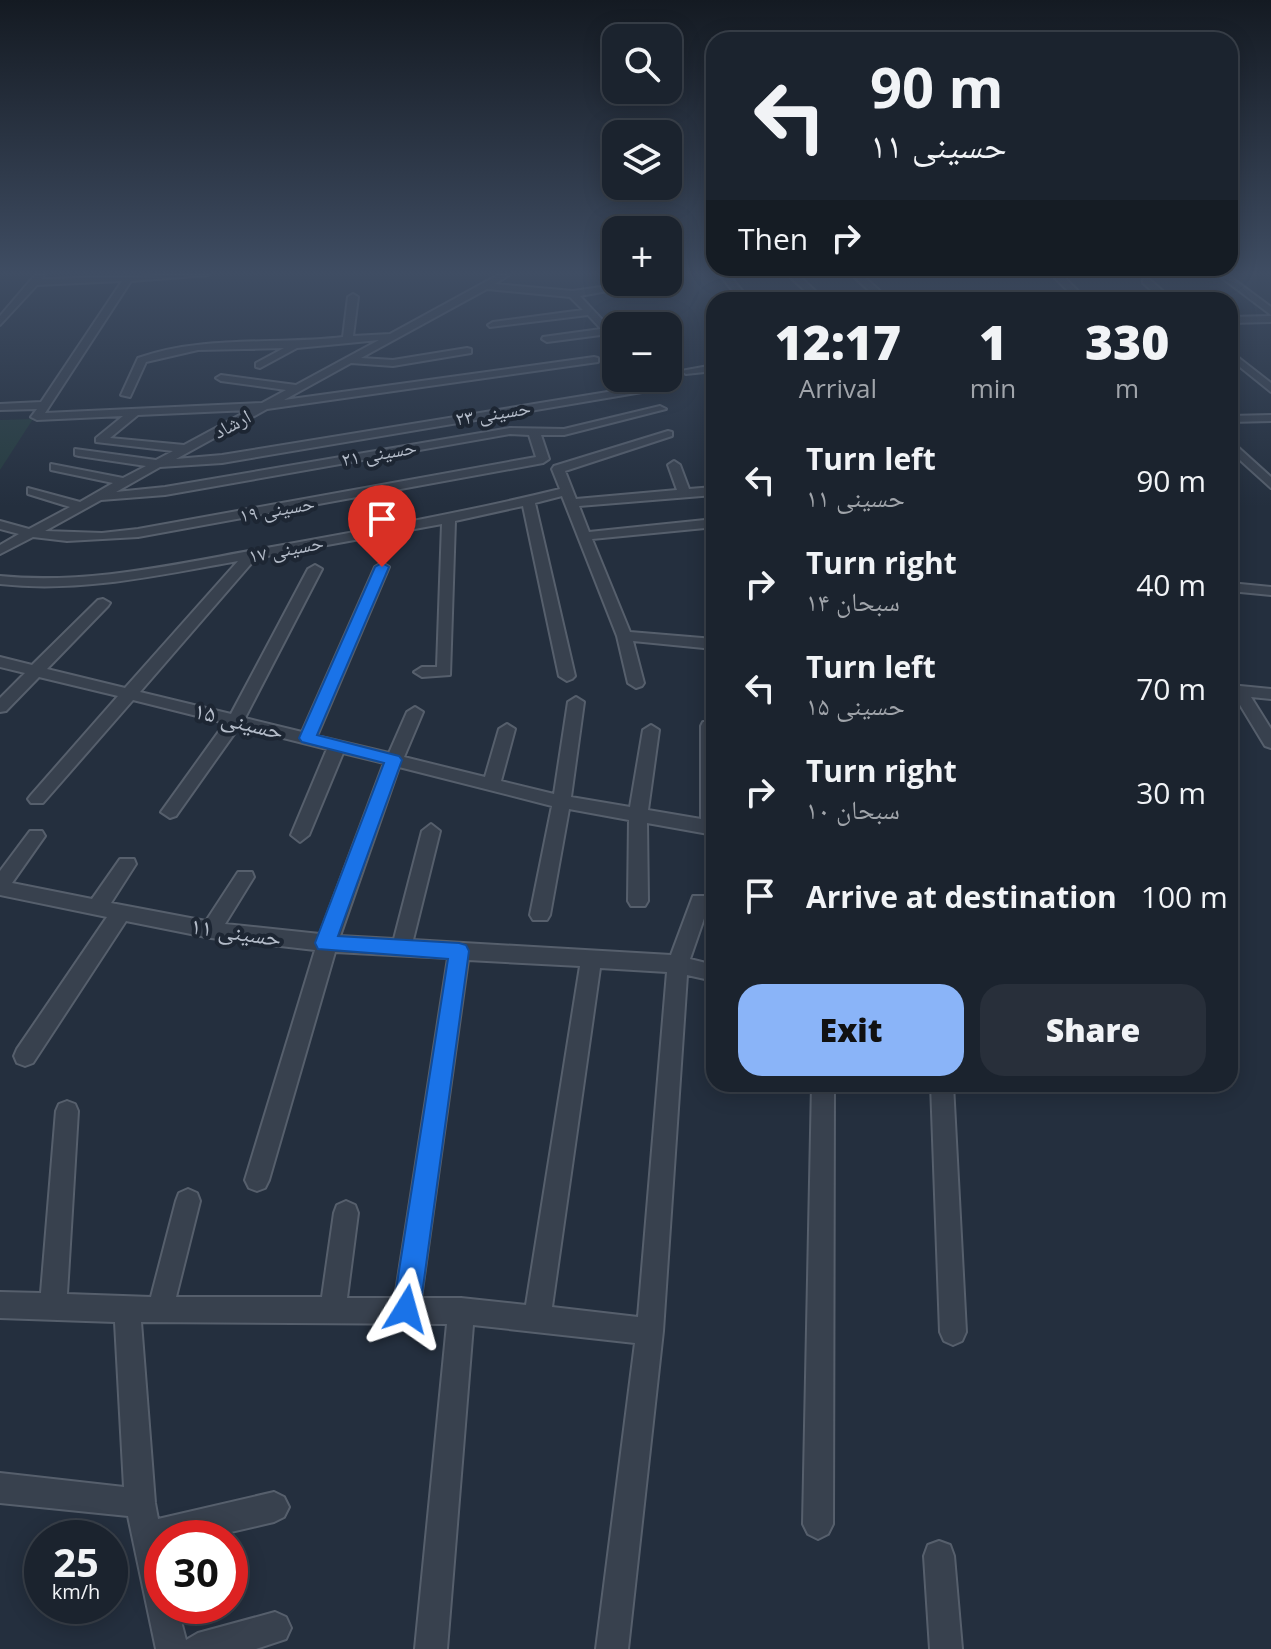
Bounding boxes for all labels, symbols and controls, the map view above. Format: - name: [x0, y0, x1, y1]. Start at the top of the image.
- map controls: [602, 24, 682, 392]
- button: search: [602, 24, 682, 104]
- text: 90 m: [870, 48, 1004, 124]
- icon: left: [738, 64, 842, 168]
- button: layers: [602, 120, 682, 200]
- text: حسینی ۱۱: [870, 120, 1007, 169]
- button: +: [602, 216, 682, 296]
- icon: right: [824, 216, 868, 260]
- text: Then: [738, 218, 808, 259]
- text: 12:17: [775, 309, 901, 374]
- text: 1: [979, 309, 1007, 374]
- text: 330: [1085, 309, 1169, 374]
- button: −: [602, 312, 682, 392]
- text: Arrival: [799, 370, 877, 406]
- text: min: [970, 370, 1016, 406]
- text: m: [1115, 370, 1139, 406]
- street label: حسینی ۲۳: [453, 393, 533, 432]
- street label: ارشاد: [208, 402, 255, 445]
- street label: حسینی ۲۱: [339, 433, 419, 472]
- text: Turn left: [806, 438, 936, 479]
- icon: left: [738, 458, 782, 502]
- text: 90 m: [1136, 460, 1206, 501]
- text: حسینی ۱۱: [806, 479, 905, 515]
- pin: [348, 485, 416, 567]
- street label: حسینی ۱۹: [237, 489, 317, 528]
- icon: arrive: [360, 497, 404, 541]
- street label: حسینی ۱۷: [246, 528, 326, 569]
- text: Turn right: [806, 542, 957, 583]
- icon: right: [738, 562, 782, 606]
- text: 40 m: [1136, 564, 1206, 605]
- text: سبحان ۱۴: [806, 583, 900, 619]
- text: Turn left: [806, 646, 936, 687]
- icon: left: [738, 666, 782, 710]
- text: 70 m: [1136, 668, 1206, 709]
- text: حسینی ۱۵: [806, 687, 905, 723]
- street label: حسینی ۱۵: [191, 693, 288, 747]
- text: Turn right: [806, 750, 957, 791]
- icon: right: [738, 770, 782, 814]
- text: 30 m: [1136, 772, 1206, 813]
- text: سبحان ۱۰: [806, 791, 900, 827]
- icon: arrive: [738, 874, 782, 918]
- text: Arrive at destination: [806, 876, 1117, 917]
- text: 100 m: [1141, 876, 1228, 917]
- street label: حسینی ۱۱: [189, 908, 284, 953]
- button: Exit: [738, 984, 964, 1076]
- button: Share: [980, 984, 1206, 1076]
- position arrow: [364, 1267, 448, 1351]
- speed limit sign: 30: [144, 1520, 248, 1624]
- text: 25: [53, 1534, 99, 1589]
- text: km/h: [52, 1578, 100, 1605]

